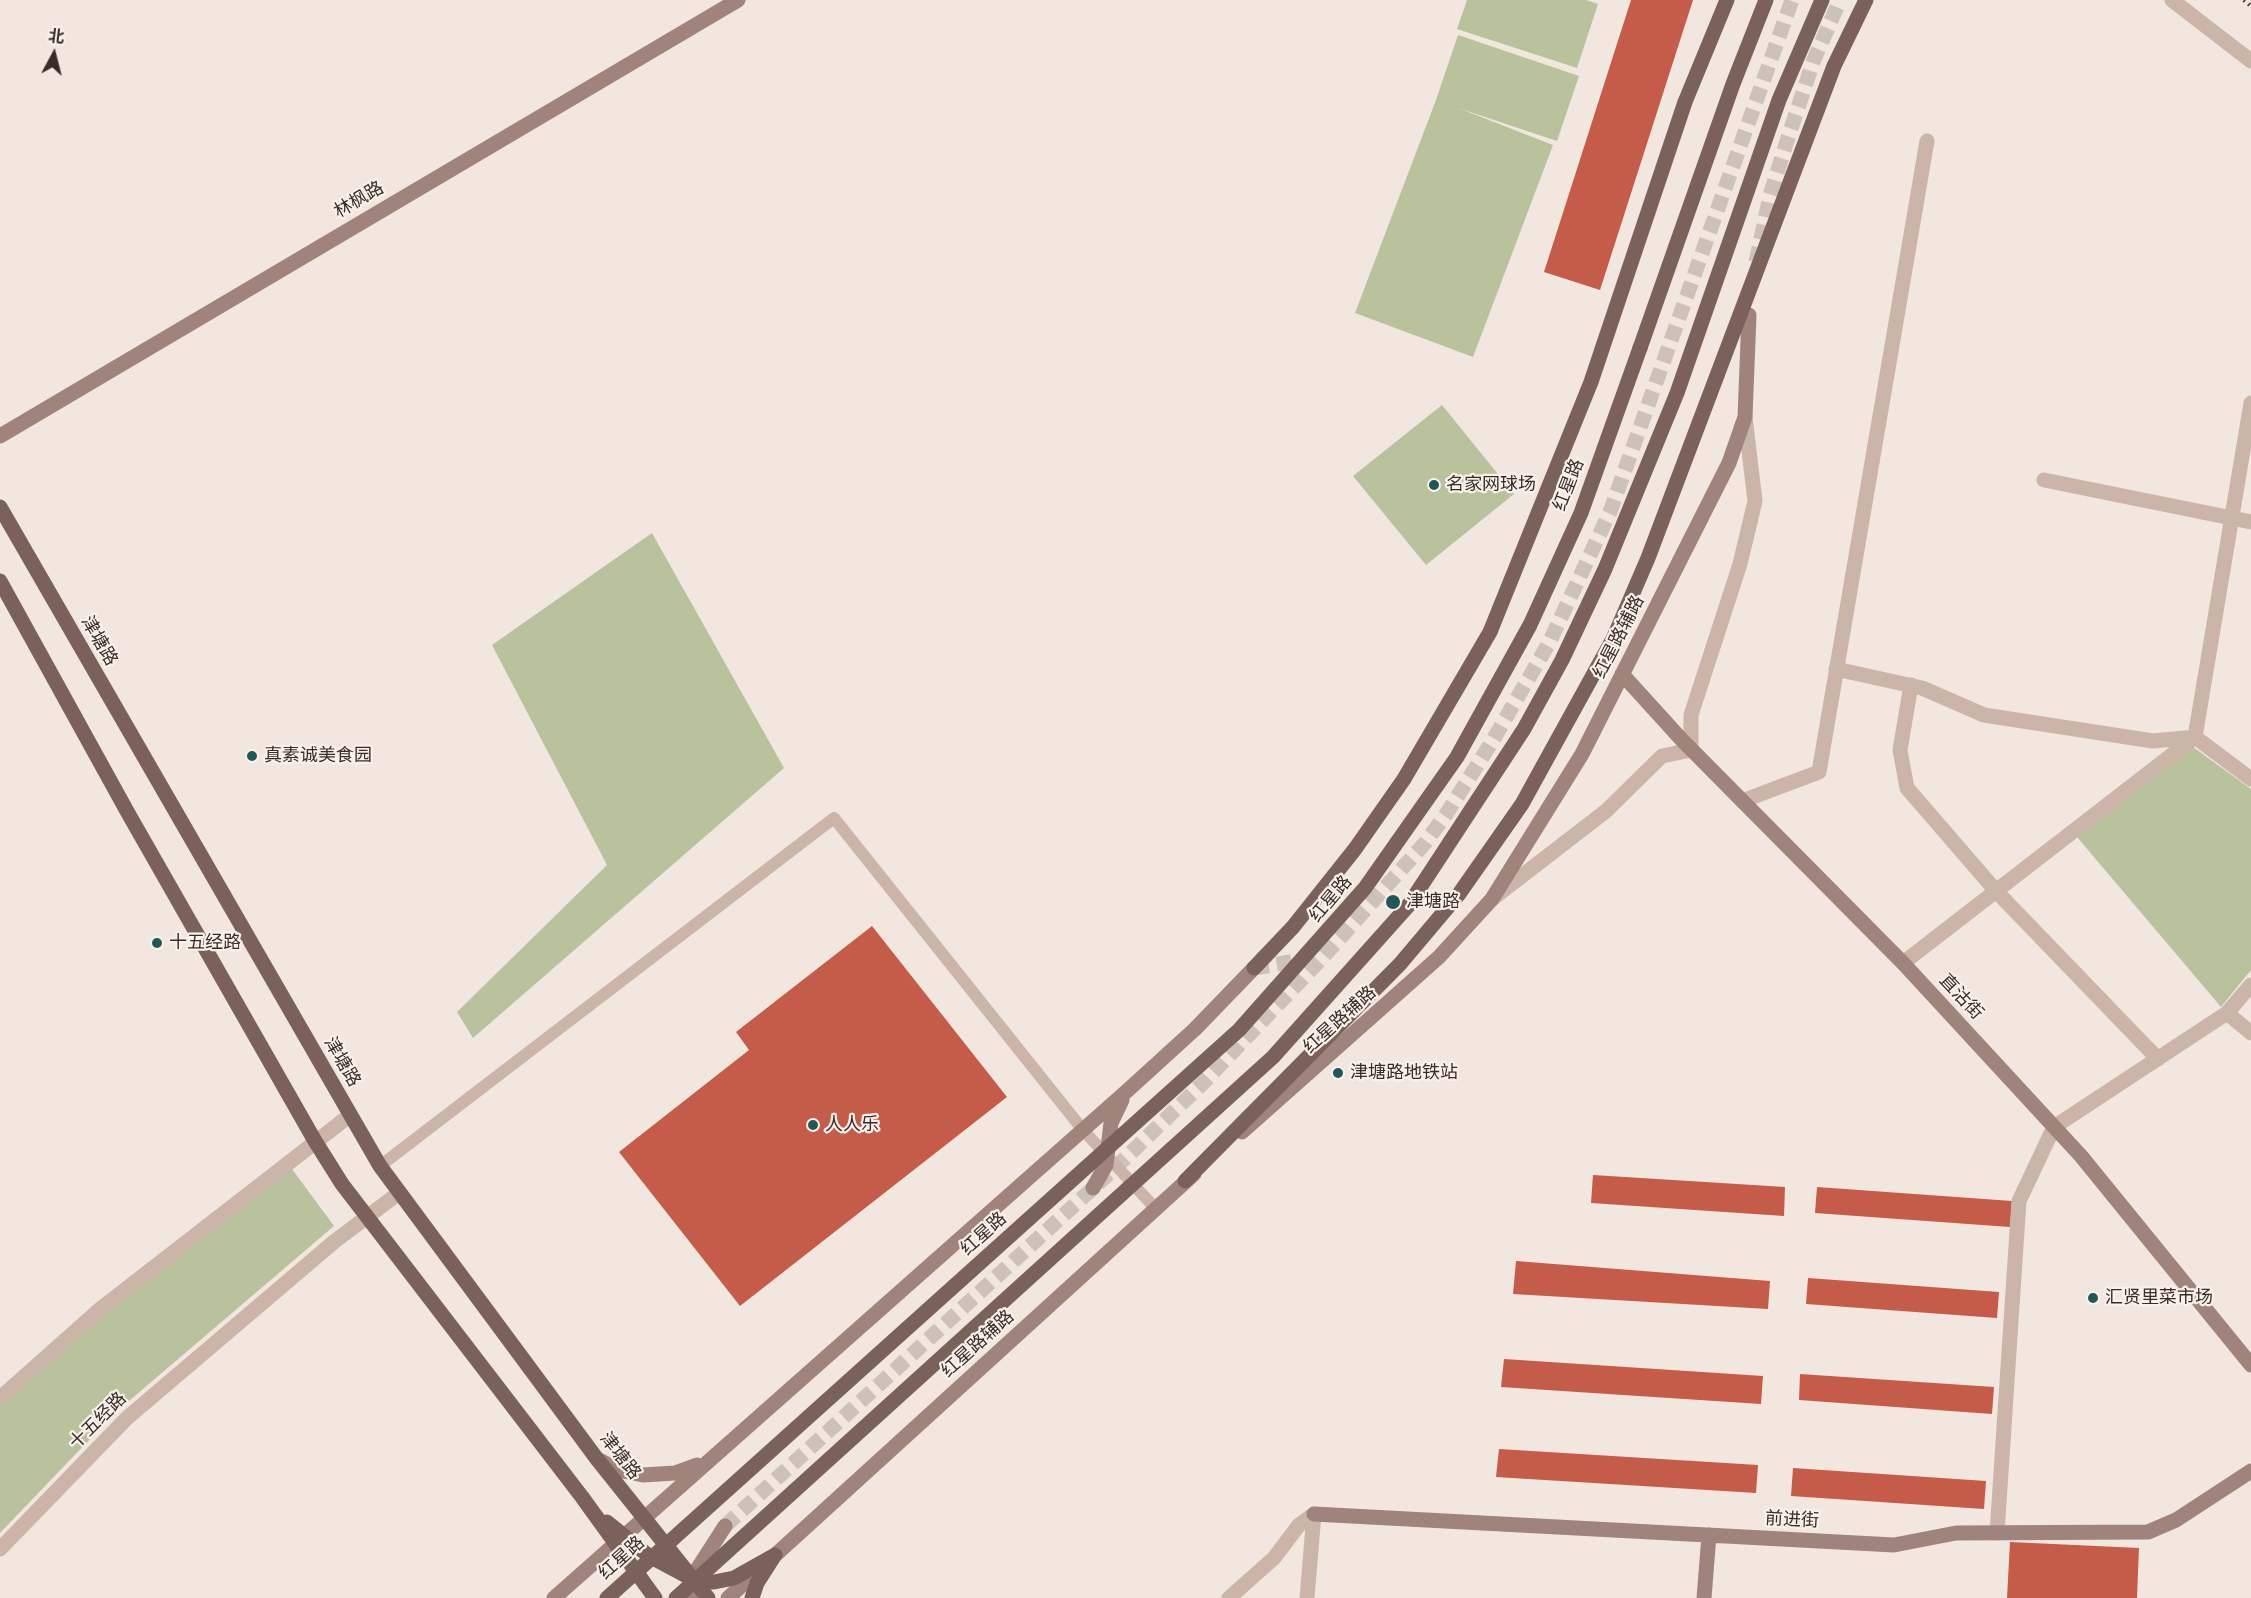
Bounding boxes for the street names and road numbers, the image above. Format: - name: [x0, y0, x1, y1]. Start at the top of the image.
- street label: 林枫路: [330, 177, 388, 223]
- street label: 红星路: [1549, 456, 1589, 514]
- street label: 红星路辅路: [1589, 592, 1649, 682]
- street label: 津塘路: [76, 612, 122, 670]
- street label: 红星路: [1305, 871, 1357, 927]
- street label: 直沽街: [1935, 970, 1987, 1024]
- street label: 红星路辅路: [1299, 982, 1381, 1058]
- street label: 津塘路: [319, 1033, 365, 1091]
- street label: 红星路: [957, 1208, 1011, 1260]
- street label: 红星路辅路: [937, 1306, 1019, 1382]
- street label: 十五经路: [65, 1388, 131, 1454]
- street label: 津塘路: [595, 1428, 645, 1484]
- street label: 前进街: [1764, 1508, 1820, 1532]
- street label: 红星路: [595, 1532, 649, 1584]

